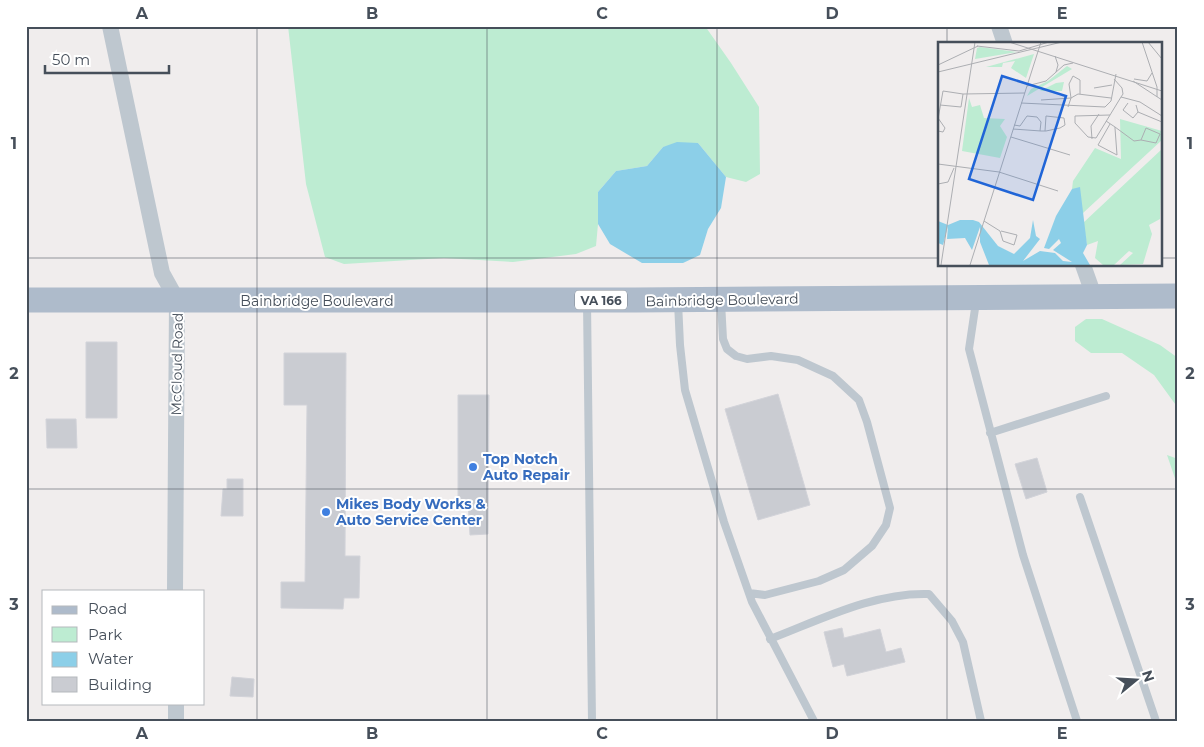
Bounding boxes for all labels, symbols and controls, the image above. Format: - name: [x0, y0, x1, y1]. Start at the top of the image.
- text: A: [135, 4, 149, 23]
- text: B: [366, 4, 378, 23]
- text: C: [596, 4, 608, 23]
- text: D: [825, 4, 839, 23]
- text: E: [1057, 4, 1067, 23]
- scale bar: [45, 42, 169, 74]
- inset map: [938, 42, 1162, 266]
- text: 50 m: [52, 50, 90, 69]
- text: 1: [11, 134, 17, 153]
- text: 1: [1187, 134, 1193, 153]
- road number: VA 166: [575, 290, 627, 310]
- street label: Bainbridge Boulevard: [645, 290, 799, 310]
- street label: Bainbridge Boulevard: [240, 292, 394, 310]
- street label: McCloud Road: [167, 312, 187, 416]
- text: 2: [9, 364, 19, 383]
- text: 2: [1185, 364, 1195, 383]
- place label: Top Notch Auto Repair: [482, 450, 570, 484]
- marker: Top Notch Auto Repair: [467, 461, 479, 473]
- place label: Mikes Body Works & Auto Service Center: [335, 495, 486, 529]
- marker: Mikes Body Works & Auto Service Center: [320, 506, 332, 518]
- legend: [42, 590, 205, 704]
- text: 3: [8, 595, 19, 614]
- text: 3: [1184, 595, 1195, 614]
- text: Road: [88, 599, 127, 618]
- text: Park: [88, 625, 122, 644]
- text: Water: [88, 649, 134, 668]
- north arrow: [1112, 654, 1162, 704]
- text: N: [1138, 668, 1159, 684]
- text: Building: [88, 675, 152, 694]
- text: A: [135, 724, 149, 743]
- text: B: [366, 724, 378, 743]
- text: C: [596, 724, 608, 743]
- text: D: [825, 724, 839, 743]
- text: E: [1057, 724, 1067, 743]

